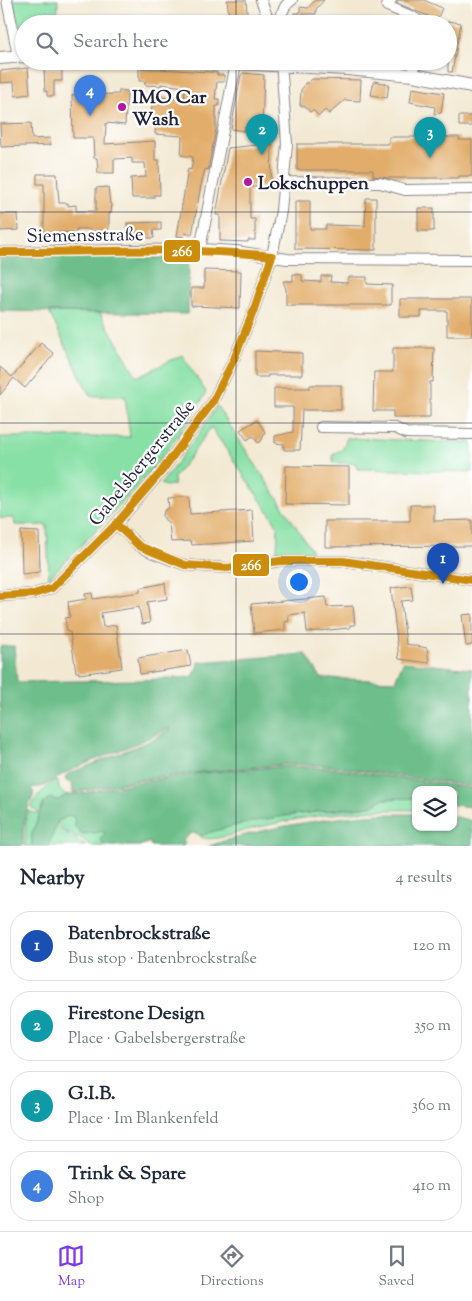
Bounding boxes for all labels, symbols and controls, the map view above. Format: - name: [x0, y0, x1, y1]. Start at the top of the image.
- search box: [15, 15, 457, 70]
- icon: search: [33, 29, 61, 57]
- text: Search here: [73, 29, 168, 56]
- pin: 4: [74, 75, 106, 116]
- place label: IMO Car Wash: [132, 85, 207, 134]
- marker: IMO Car Wash: [116, 101, 128, 113]
- pin: 2: [246, 114, 278, 155]
- pin: 3: [414, 117, 446, 158]
- place label: Lokschuppen: [258, 171, 370, 198]
- marker: Lokschuppen: [242, 176, 254, 188]
- street label: Siemensstraße: [26, 222, 144, 251]
- line badge: 266: [163, 239, 201, 263]
- text: 266: [172, 243, 192, 263]
- street label: Gabelsbergerstraße: [83, 394, 203, 533]
- pin: 1: [427, 543, 459, 584]
- line badge: 266: [232, 553, 270, 577]
- text: 266: [241, 557, 261, 577]
- your location: [286, 569, 312, 595]
- map controls: [412, 786, 457, 831]
- button: layers: [412, 786, 457, 831]
- text: Nearby: [20, 864, 85, 894]
- text: 4 results: [396, 867, 452, 890]
- text: Batenbrockstraße: [68, 921, 210, 948]
- text: 1: [34, 935, 40, 958]
- text: 120 m: [413, 935, 451, 958]
- text: Bus stop · Batenbrockstraße: [68, 948, 257, 971]
- text: Firestone Design: [68, 1001, 205, 1028]
- text: 2: [33, 1015, 41, 1038]
- text: 350 m: [414, 1015, 451, 1038]
- text: Place · Gabelsbergerstraße: [68, 1028, 246, 1051]
- text: G.I.B.: [68, 1081, 116, 1108]
- text: 3: [34, 1095, 40, 1118]
- text: 360 m: [412, 1095, 451, 1118]
- text: Place · Im Blankenfeld: [68, 1108, 219, 1131]
- text: Trink & Spare: [68, 1161, 186, 1188]
- text: 4: [33, 1175, 41, 1198]
- text: 410 m: [413, 1175, 451, 1198]
- text: Shop: [68, 1188, 104, 1211]
- tab: Map: [57, 1242, 85, 1292]
- tab: Directions: [200, 1242, 264, 1292]
- tab: Saved: [379, 1242, 414, 1292]

